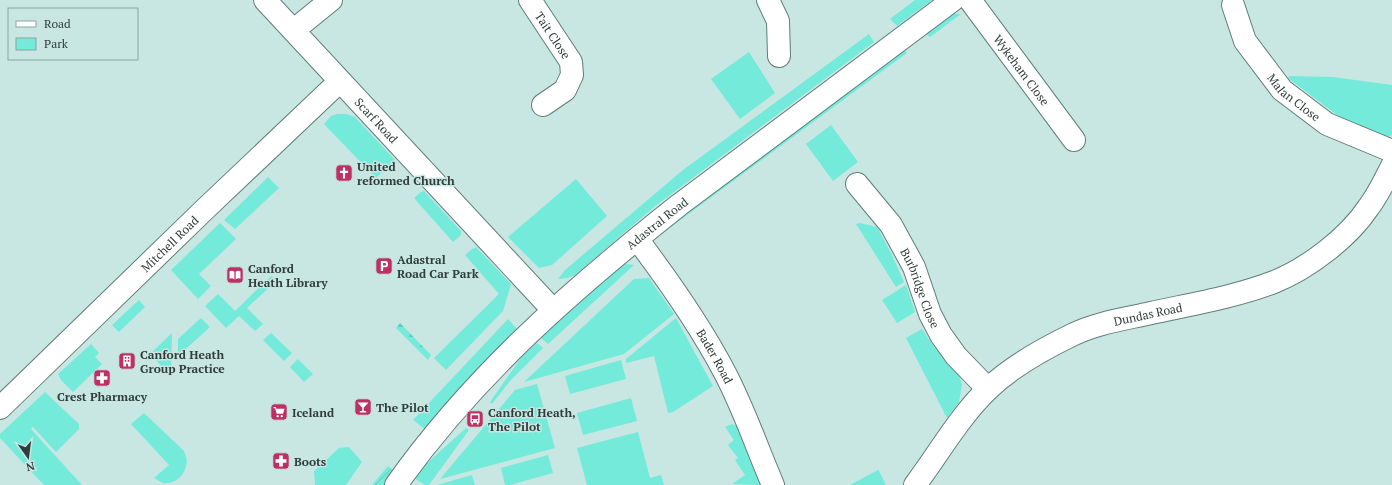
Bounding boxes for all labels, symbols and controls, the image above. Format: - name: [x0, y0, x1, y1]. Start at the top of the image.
- legend: [8, 8, 138, 60]
- street label: Tait Close: [532, 9, 574, 61]
- text: Road: [44, 16, 71, 31]
- street label: Wykeham Close: [991, 32, 1053, 108]
- text: Park: [44, 36, 69, 51]
- street label: Malan Close: [1265, 70, 1324, 124]
- street label: Scarf Road: [352, 94, 402, 146]
- place label: United reformed Church: [357, 159, 455, 188]
- church icon: United reformed Church: [334, 163, 354, 183]
- street label: Adastral Road: [623, 194, 691, 252]
- street label: Mitchell Road: [138, 212, 201, 275]
- street label: Burbridge Close: [898, 245, 943, 330]
- place label: Adastral Road Car Park: [397, 252, 479, 281]
- parking icon: Adastral Road Car Park: [374, 256, 394, 276]
- place label: Canford Heath Library: [248, 261, 328, 290]
- library icon: Canford Heath Library: [225, 265, 245, 285]
- street label: Dundas Road: [1112, 299, 1184, 328]
- street label: Bader Road: [694, 326, 737, 386]
- place label: Canford Heath Group Practice: [140, 347, 225, 376]
- building icon: Canford Heath Group Practice: [117, 351, 137, 371]
- pharmacy icon: Crest Pharmacy: [92, 368, 112, 388]
- place label: Crest Pharmacy: [57, 389, 148, 404]
- bar icon: The Pilot: [353, 397, 373, 417]
- place label: The Pilot: [376, 400, 429, 415]
- supermarket icon: Iceland: [269, 402, 289, 422]
- place label: Iceland: [292, 405, 335, 420]
- place label: Canford Heath, The Pilot: [488, 405, 576, 434]
- bus stop icon: Canford Heath, The Pilot: [465, 409, 485, 429]
- north arrow: [8, 437, 48, 477]
- pharmacy icon: Boots: [271, 451, 291, 471]
- place label: Boots: [294, 454, 327, 469]
- text: N: [24, 459, 36, 475]

